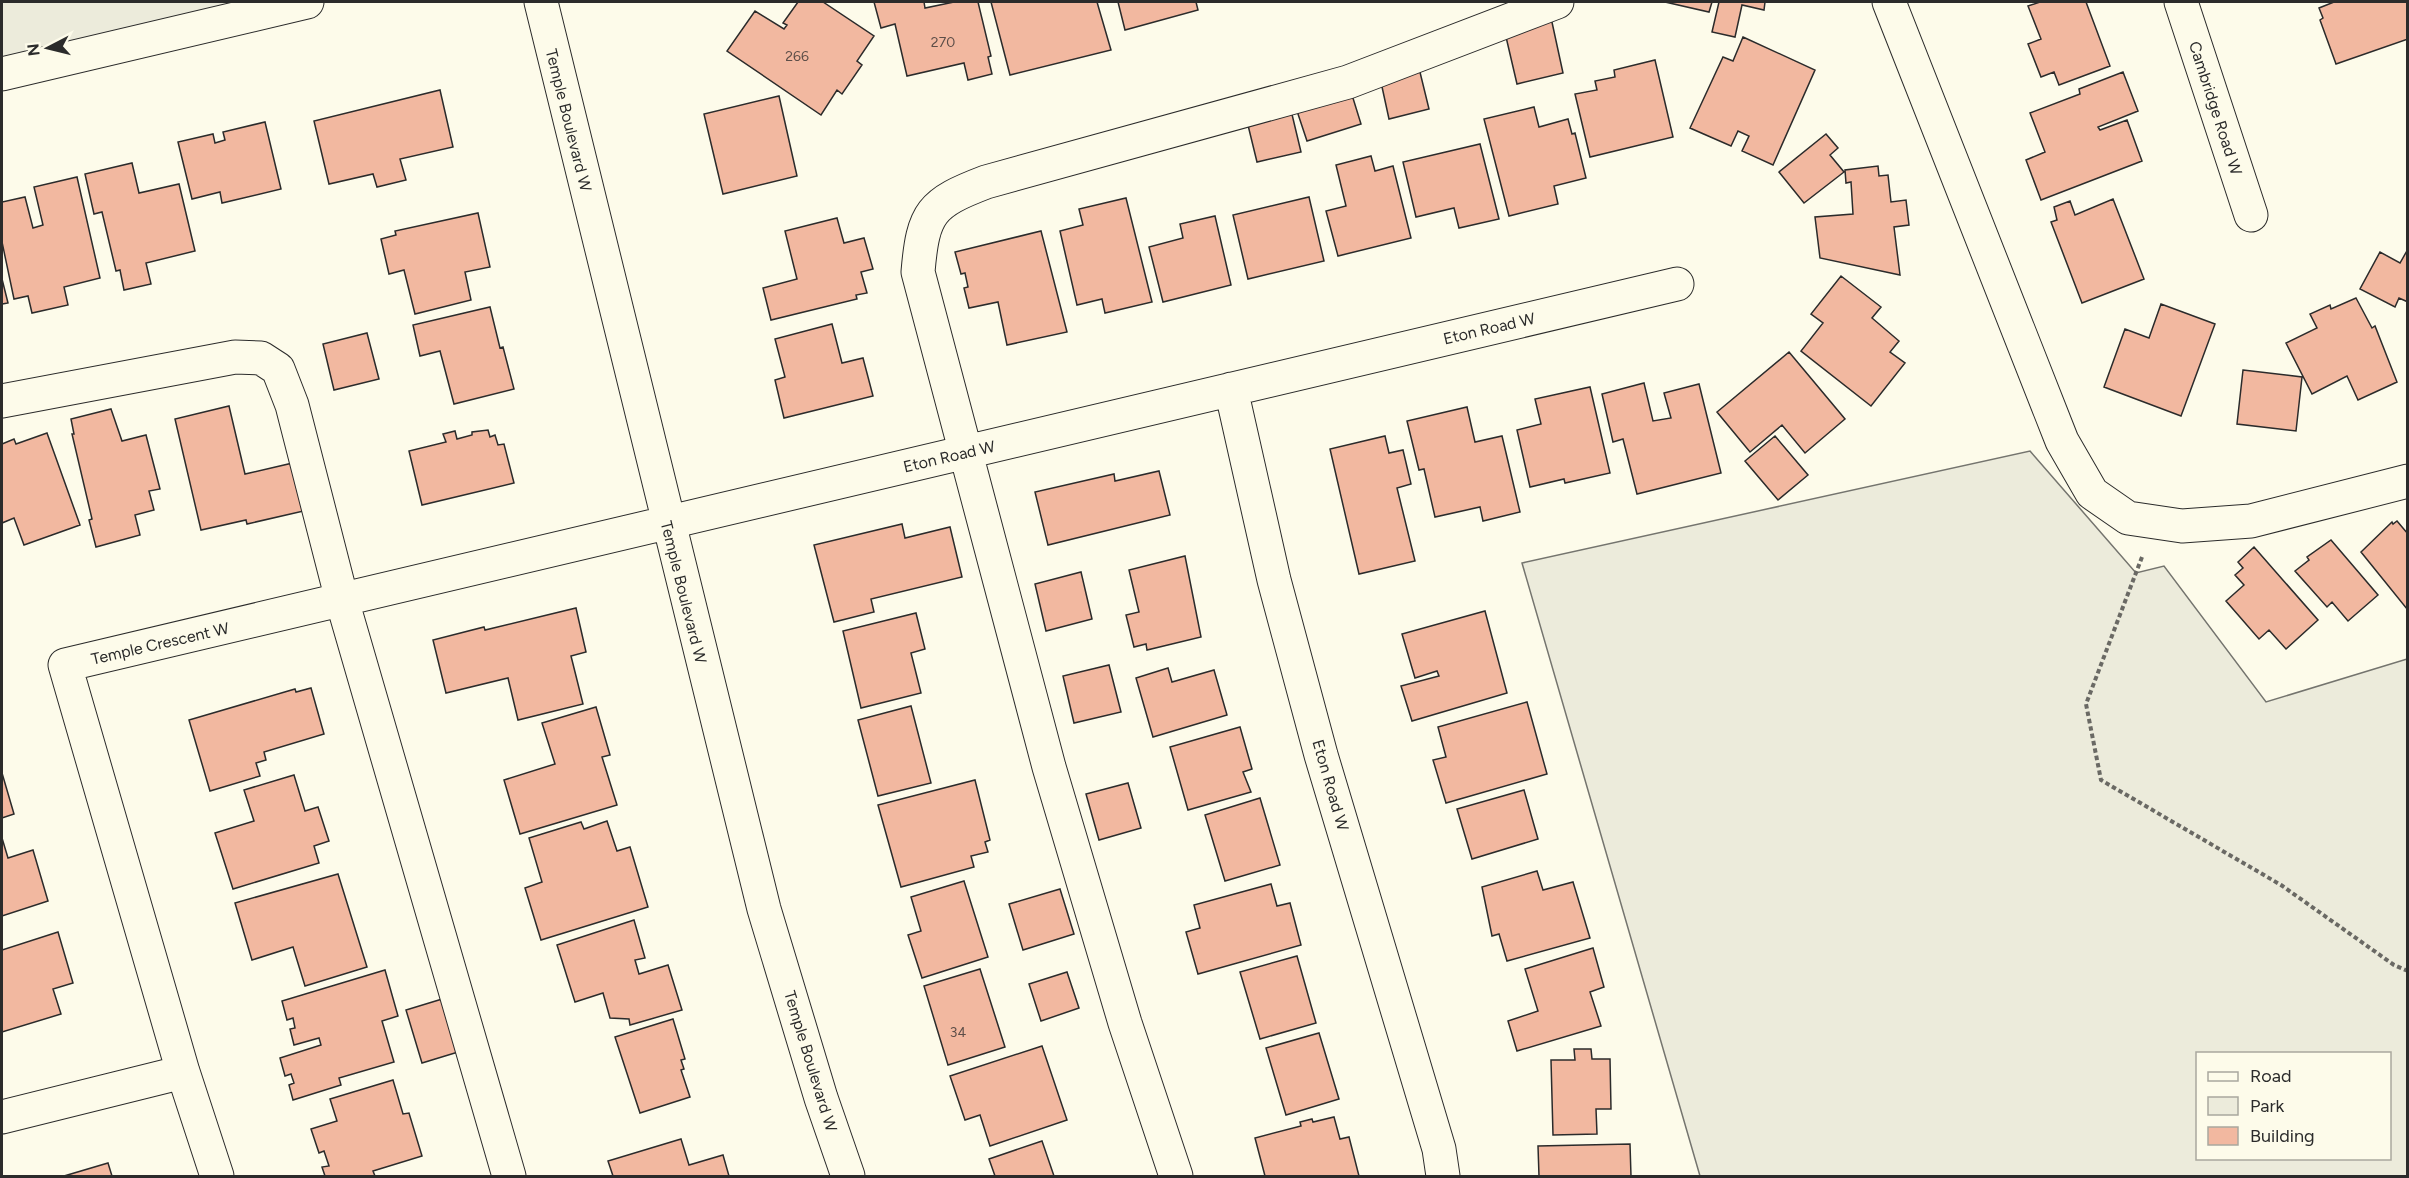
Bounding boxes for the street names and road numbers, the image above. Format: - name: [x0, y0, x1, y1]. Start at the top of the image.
- street label: Cambridge Road W: [2185, 39, 2246, 178]
- street label: Temple Boulevard W: [542, 47, 596, 194]
- street label: Eton Road W: [1441, 309, 1538, 348]
- street label: Eton Road W: [901, 437, 998, 476]
- street label: Temple Boulevard W: [657, 519, 711, 666]
- street label: Temple Crescent W: [89, 618, 231, 669]
- street label: Eton Road W: [1308, 737, 1353, 833]
- street label: Temple Boulevard W: [780, 988, 841, 1134]

